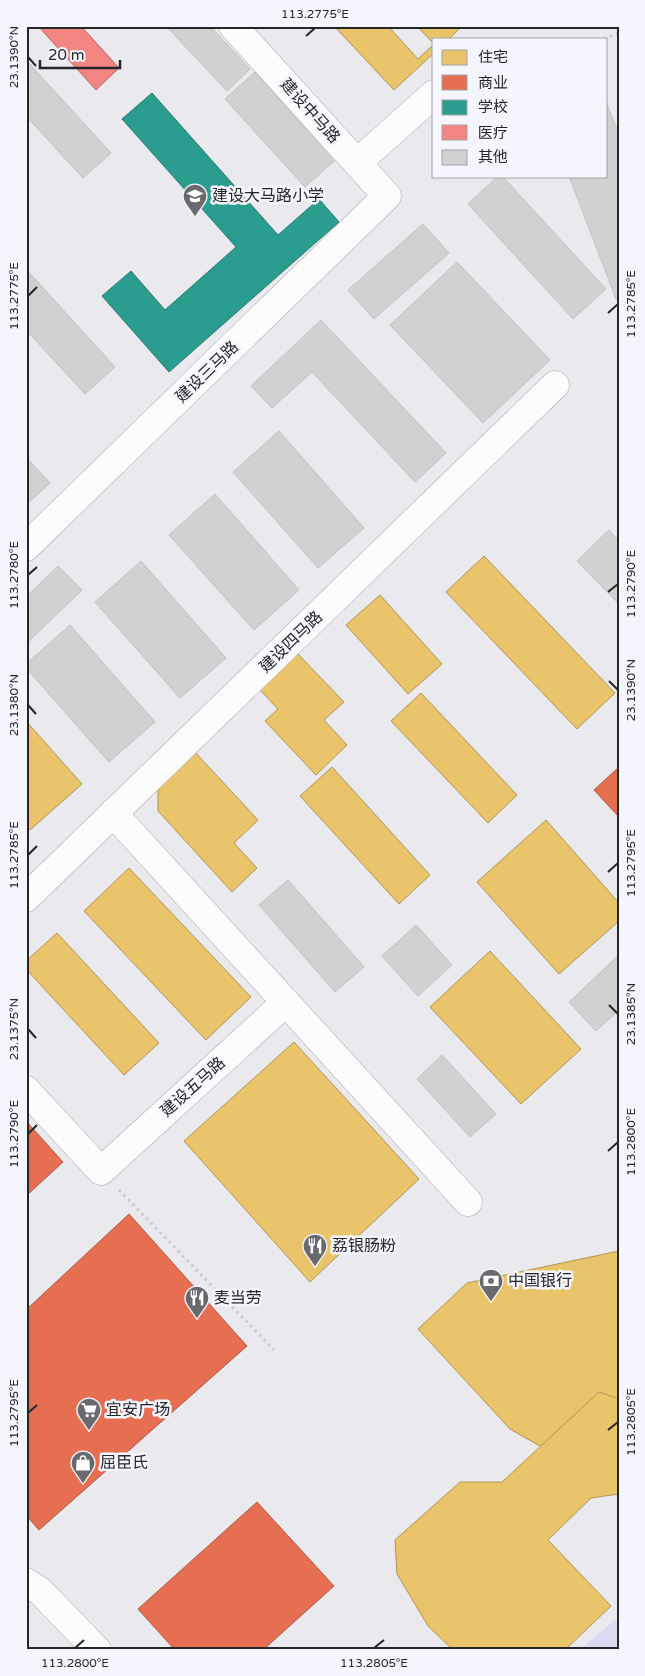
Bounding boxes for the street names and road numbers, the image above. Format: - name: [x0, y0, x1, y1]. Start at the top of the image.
- street label: 建设中马路: [276, 75, 344, 147]
- street label: 建设三马路: [171, 337, 243, 407]
- street label: 建设四马路: [255, 607, 327, 677]
- street label: 建设五马路: [157, 1053, 229, 1121]

